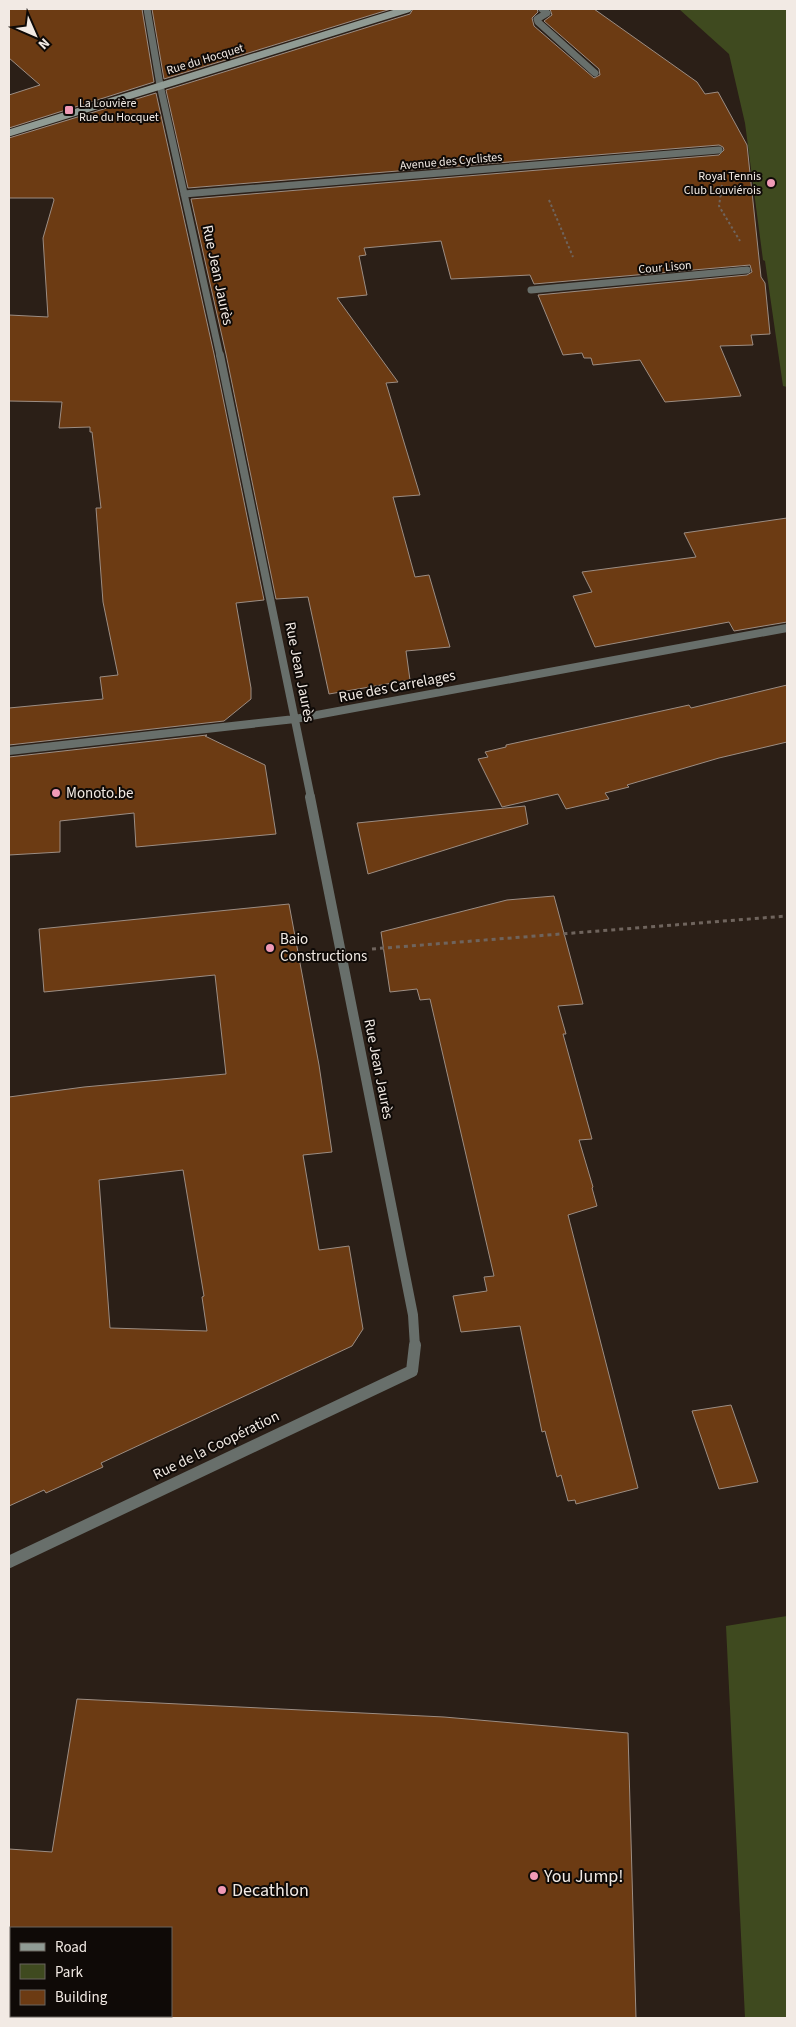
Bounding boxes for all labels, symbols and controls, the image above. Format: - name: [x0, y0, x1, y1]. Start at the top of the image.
- north arrow: [10, 10, 60, 60]
- text: N: [33, 33, 54, 54]
- street label: Rue du Hocquet: [164, 40, 246, 79]
- place label: La Louvière Rue du Hocquet: [79, 95, 159, 126]
- marker: La Louvière Rue du Hocquet: [63, 104, 75, 116]
- street label: Avenue des Cyclistes: [399, 149, 503, 174]
- place label: Royal Tennis Club Louviérois: [684, 168, 761, 199]
- marker: Royal Tennis Club Louviérois: [765, 177, 777, 189]
- street label: Rue Jean Jaurès: [197, 223, 238, 327]
- street label: Cour Lison: [638, 257, 692, 278]
- street label: Rue Jean Jaurès: [279, 620, 320, 724]
- street label: Rue des Carrelages: [337, 665, 457, 708]
- place label: Monoto.be: [66, 783, 133, 804]
- marker: Monoto.be: [50, 787, 62, 799]
- place label: Baio Constructions: [280, 929, 367, 967]
- marker: Baio Constructions: [264, 942, 276, 954]
- street label: Rue Jean Jaurès: [358, 1017, 399, 1121]
- street label: Rue de la Coopération: [150, 1406, 283, 1485]
- place label: You Jump!: [543, 1864, 624, 1889]
- marker: You Jump!: [528, 1870, 540, 1882]
- place label: Decathlon: [232, 1878, 309, 1903]
- marker: Decathlon: [216, 1884, 228, 1896]
- legend: [10, 1927, 172, 2017]
- text: Road: [55, 1937, 87, 1958]
- text: Park: [55, 1962, 84, 1983]
- text: Building: [55, 1987, 108, 2008]

